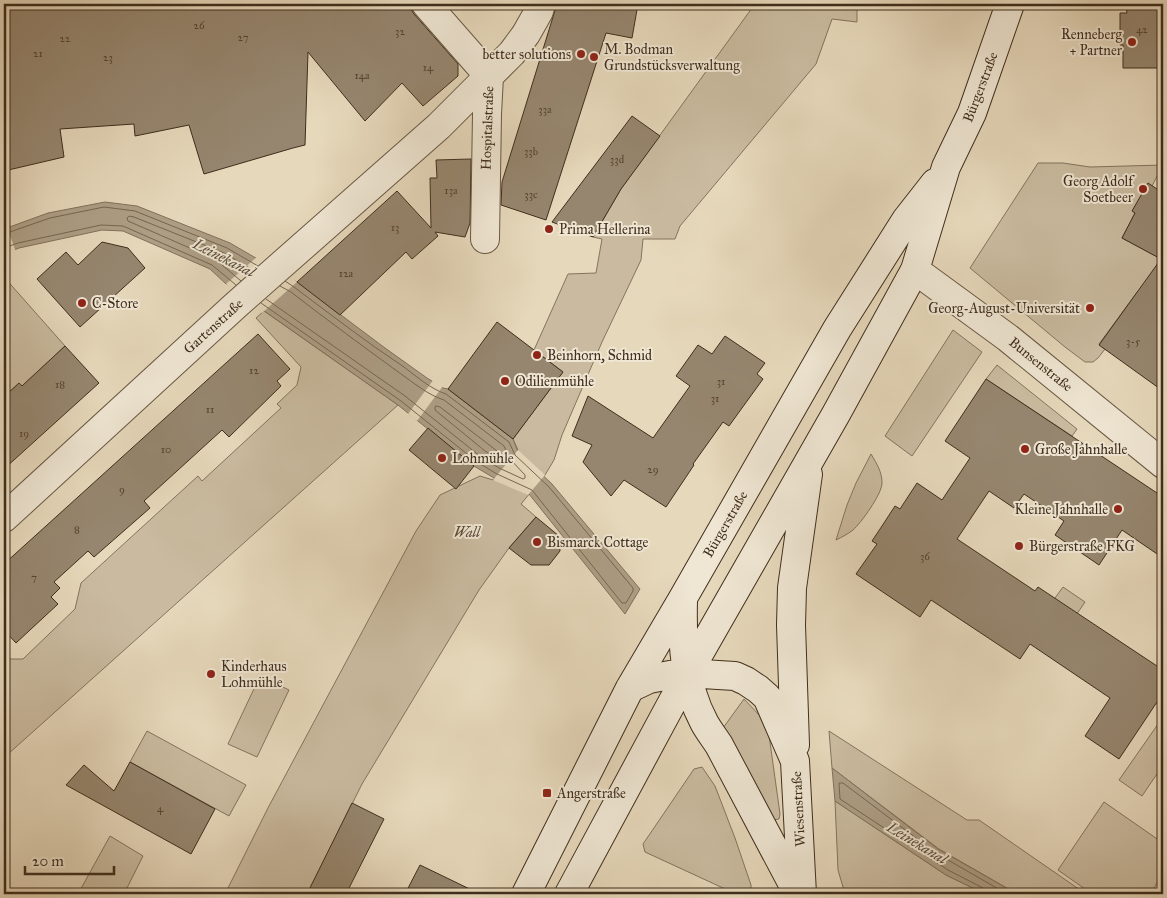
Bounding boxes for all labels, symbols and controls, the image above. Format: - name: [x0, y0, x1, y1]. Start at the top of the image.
- house number: 26: [193, 19, 205, 32]
- house number: 42: [1136, 23, 1148, 36]
- house number: 32: [395, 25, 405, 38]
- place label: Renneberg + Partner: [1061, 26, 1123, 59]
- house number: 27: [238, 31, 249, 44]
- house number: 22: [60, 32, 71, 45]
- marker: Renneberg + Partner: [1126, 36, 1138, 48]
- place label: M. Bodman Grundstücksverwaltung: [604, 41, 740, 74]
- place label: better solutions: [482, 46, 571, 63]
- house number: 21: [33, 47, 43, 60]
- marker: better solutions: [575, 48, 587, 60]
- street label: Bürgerstraße: [959, 49, 1002, 125]
- house number: 23: [103, 51, 113, 64]
- marker: M. Bodman Grundstücksverwaltung: [588, 51, 600, 63]
- house number: 14: [423, 61, 434, 74]
- house number: 14a: [354, 69, 370, 82]
- street label: Hospitalstraße: [478, 86, 497, 170]
- house number: 33a: [538, 103, 552, 116]
- house number: 33b: [524, 145, 538, 158]
- house number: 33d: [610, 153, 625, 166]
- place label: Georg Adolf Soetbeer: [1063, 173, 1135, 206]
- marker: Georg Adolf Soetbeer: [1137, 183, 1149, 195]
- house number: 13a: [444, 184, 458, 197]
- house number: 33c: [524, 188, 538, 201]
- house number: 13: [391, 221, 399, 234]
- place label: Prima Hellerina: [559, 221, 651, 238]
- marker: Prima Hellerina: [543, 223, 555, 235]
- water label: Leinekanal: [189, 234, 260, 282]
- house number: 12a: [339, 267, 354, 280]
- place label: C-Store: [92, 295, 139, 312]
- street label: Gartenstraße: [180, 295, 247, 357]
- marker: C-Store: [76, 297, 88, 309]
- place label: Georg-August-Universität: [928, 300, 1080, 317]
- marker: Georg-August-Universität: [1084, 302, 1096, 314]
- street label: Bunsenstraße: [1005, 334, 1076, 395]
- house number: 3-5: [1126, 335, 1140, 348]
- place label: Beinhorn, Schmid: [547, 347, 652, 364]
- marker: Beinhorn, Schmid: [531, 349, 543, 361]
- house number: 12: [249, 364, 259, 377]
- place label: Odilienmühle: [515, 373, 594, 390]
- marker: Odilienmühle: [499, 375, 511, 387]
- house number: 31: [717, 375, 725, 388]
- house number: 18: [55, 378, 65, 391]
- house number: 31: [711, 392, 719, 405]
- house number: 11: [206, 403, 214, 416]
- house number: 19: [19, 427, 29, 440]
- place label: Große Jahnhalle: [1035, 441, 1127, 459]
- house number: 10: [161, 443, 171, 456]
- marker: Große Jahnhalle: [1019, 443, 1031, 455]
- place label: Lohmühle: [452, 450, 514, 467]
- marker: Lohmühle: [436, 452, 448, 464]
- house number: 29: [647, 463, 659, 476]
- house number: 9: [119, 483, 125, 496]
- street label: Bürgerstraße: [700, 488, 751, 560]
- place label: Kleine Jahnhalle: [1015, 501, 1108, 519]
- marker: Kleine Jahnhalle: [1112, 503, 1124, 515]
- house number: 8: [74, 523, 80, 536]
- park label: Wall: [454, 524, 481, 541]
- place label: Bismarck Cottage: [547, 534, 649, 551]
- marker: Bismarck Cottage: [531, 536, 543, 548]
- place label: Bürgerstraße FKG: [1029, 538, 1135, 555]
- marker: Bürgerstraße FKG: [1013, 540, 1025, 552]
- house number: 36: [920, 550, 930, 563]
- house number: 7: [31, 571, 37, 584]
- place label: Kinderhaus Lohmühle: [221, 658, 287, 691]
- marker: Kinderhaus Lohmühle: [205, 668, 217, 680]
- street label: Wiesenstraße: [788, 771, 809, 847]
- place label: Angerstraße: [556, 785, 626, 802]
- marker: Angerstraße: [541, 787, 553, 799]
- house number: 4: [157, 802, 164, 815]
- water label: Leinekanal: [883, 818, 952, 869]
- scale bar: [25, 843, 114, 875]
- text: 20 m: [32, 852, 64, 870]

